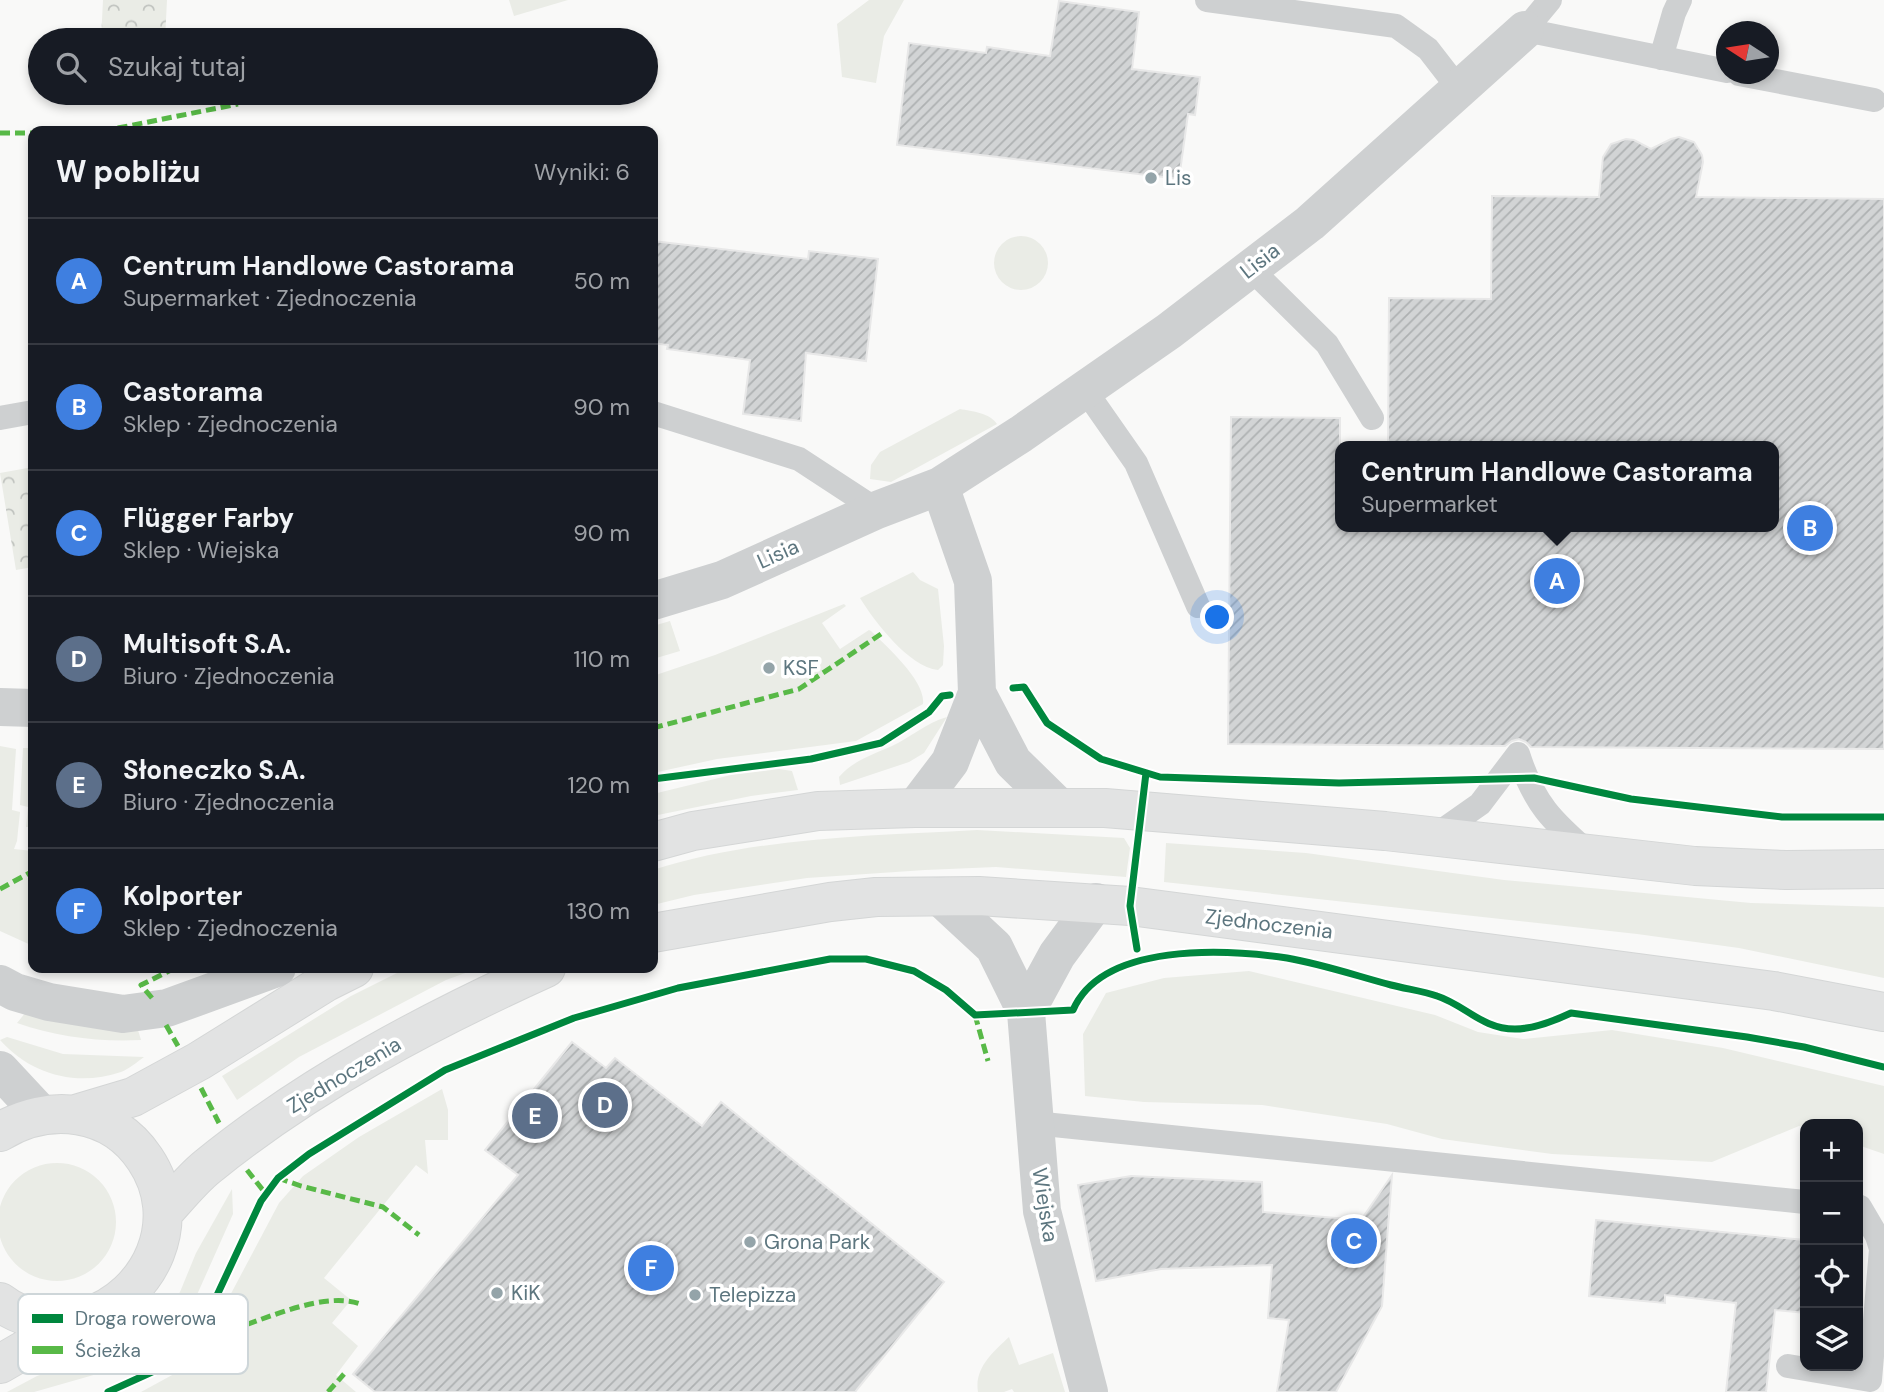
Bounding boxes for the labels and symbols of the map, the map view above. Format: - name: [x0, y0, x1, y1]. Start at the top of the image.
- north arrow: [1716, 21, 1779, 84]
- place label: Lis: [1165, 164, 1192, 192]
- marker: Lis: [1143, 170, 1159, 186]
- street label: Lisia: [1234, 237, 1286, 285]
- pin: B: [1787, 502, 1833, 554]
- street label: Lisia: [753, 532, 803, 576]
- pin: A: [1534, 555, 1580, 607]
- your location: [1200, 600, 1234, 634]
- place label: KSF: [783, 654, 819, 682]
- marker: KSF: [761, 660, 777, 676]
- street label: Zjednoczenia: [1204, 902, 1334, 946]
- street label: Zjednoczenia: [282, 1030, 406, 1120]
- pin: D: [582, 1079, 628, 1131]
- pin: E: [512, 1090, 558, 1142]
- street label: Wiejska: [1025, 1166, 1065, 1244]
- pin: C: [1331, 1215, 1377, 1267]
- place label: Grona Park: [764, 1228, 871, 1256]
- marker: Grona Park: [742, 1234, 758, 1250]
- pin: F: [628, 1242, 674, 1294]
- place label: KiK: [511, 1279, 541, 1307]
- place label: Telepizza: [709, 1281, 796, 1309]
- marker: KiK: [489, 1285, 505, 1301]
- marker: Telepizza: [687, 1287, 703, 1303]
- legend: [18, 1294, 248, 1374]
- text: Droga rowerowa: [75, 1306, 216, 1331]
- text: Ścieżka: [75, 1338, 141, 1363]

